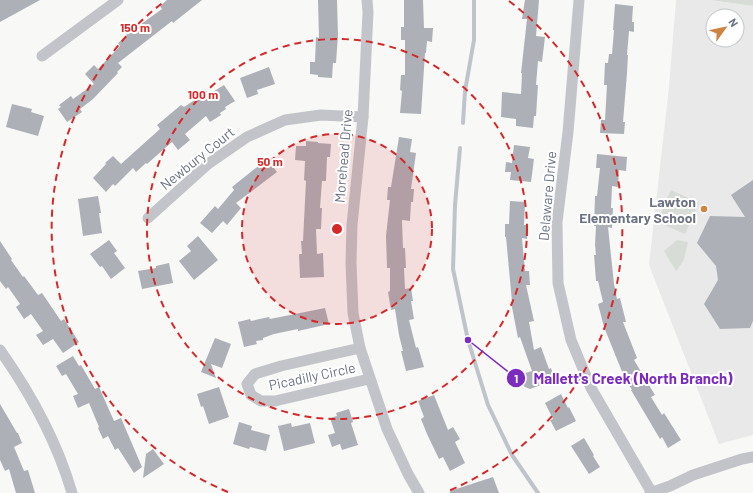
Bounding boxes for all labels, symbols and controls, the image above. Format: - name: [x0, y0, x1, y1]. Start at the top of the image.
- north arrow: [705, 8, 745, 48]
- text: N: [726, 16, 741, 29]
- text: 150 m: [120, 20, 150, 34]
- text: 100 m: [188, 87, 218, 101]
- street label: Morehead Drive: [330, 109, 356, 203]
- street label: Newbury Court: [156, 123, 238, 193]
- street label: Delaware Drive: [535, 150, 559, 242]
- text: 50 m: [257, 154, 283, 168]
- place label: Lawton Elementary School: [579, 193, 696, 226]
- marker: Lawton Elementary School: [699, 204, 709, 214]
- centre of rings: [330, 222, 344, 236]
- street label: Picadilly Circle: [267, 359, 357, 393]
- callout: Mallett's Creek (North Branch): [506, 365, 741, 392]
- text: Mallett's Creek (North Branch): [534, 369, 733, 387]
- text: 1: [514, 371, 518, 385]

